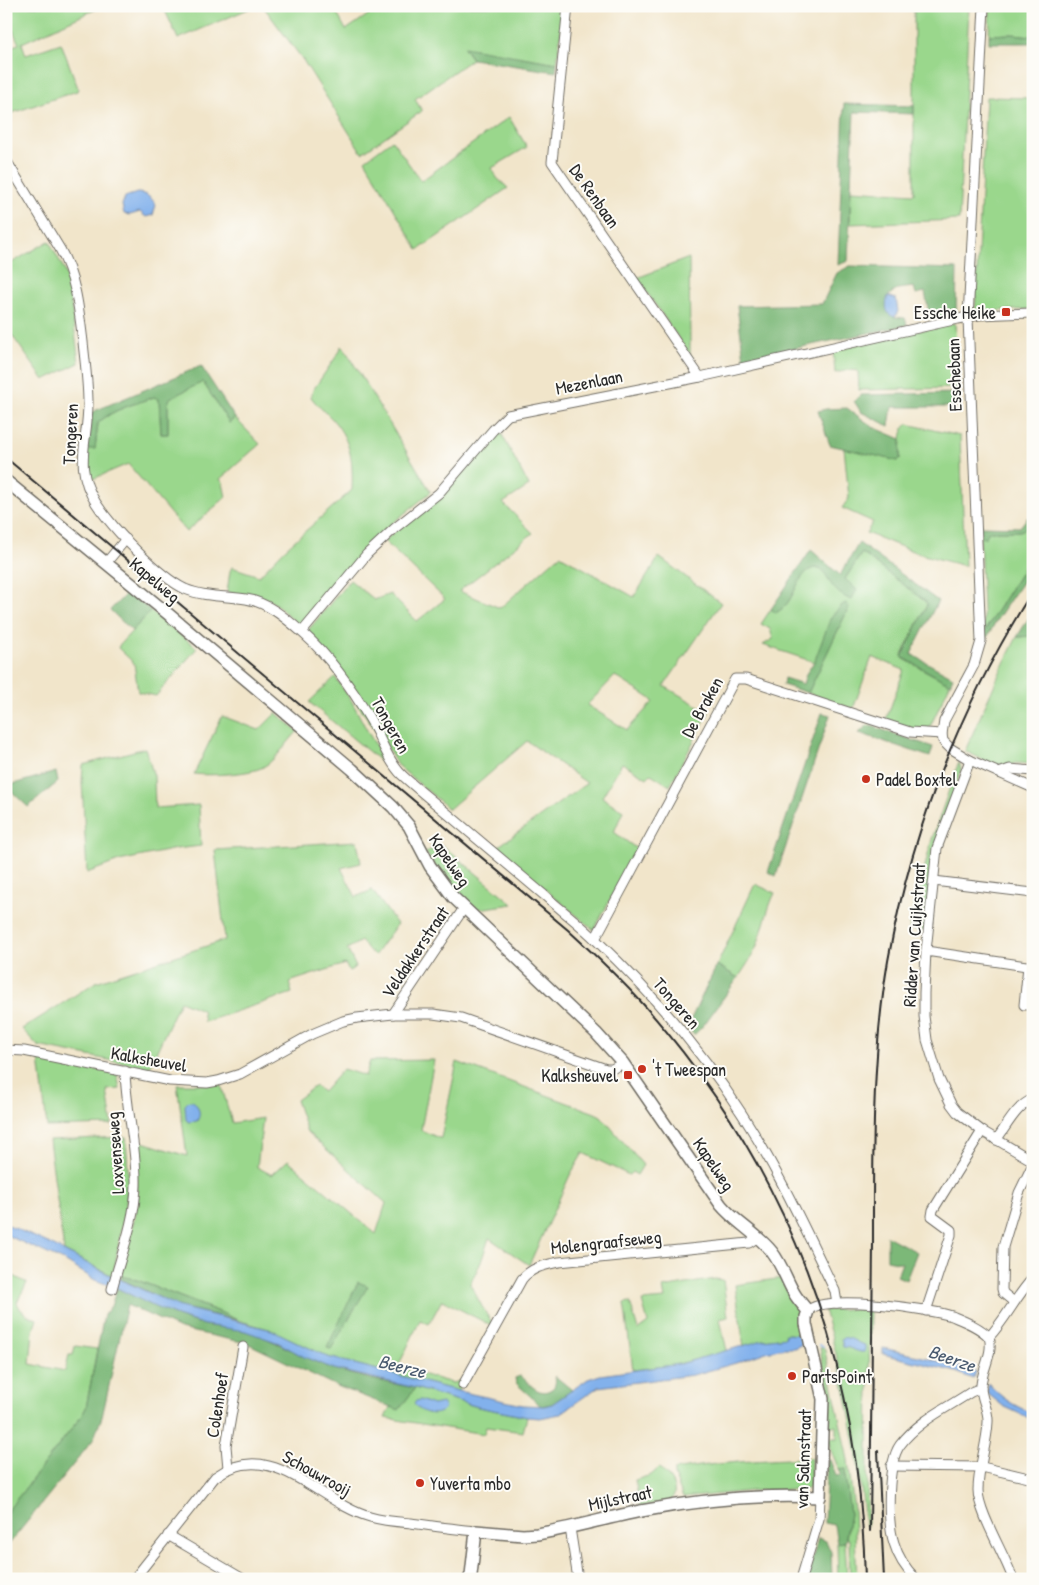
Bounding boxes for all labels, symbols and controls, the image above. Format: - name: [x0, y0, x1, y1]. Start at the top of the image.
- street label: De Renbaan: [564, 159, 626, 233]
- place label: Essche Heike: [914, 300, 996, 325]
- marker: Essche Heike: [1000, 306, 1012, 318]
- street label: Esschebaan: [940, 338, 968, 412]
- street label: Mezenlaan: [553, 363, 625, 401]
- street label: Tongeren: [56, 403, 84, 465]
- street label: Kapelweg: [124, 551, 186, 609]
- street label: De Braken: [675, 672, 729, 742]
- street label: Tongeren: [365, 692, 417, 758]
- place label: Padel Boxtel: [876, 767, 958, 792]
- marker: Padel Boxtel: [860, 773, 872, 785]
- street label: Kapelweg: [423, 828, 477, 892]
- street label: Ridder van Cuijkstraat: [897, 861, 932, 1008]
- street label: Veldakkerstraat: [375, 901, 455, 1003]
- street label: Tongeren: [647, 972, 707, 1034]
- street label: Kalksheuvel: [109, 1040, 189, 1078]
- place label: 't Tweespan: [652, 1057, 726, 1082]
- place label: Kalksheuvel: [541, 1063, 618, 1088]
- marker: 't Tweespan: [636, 1063, 648, 1075]
- marker: Kalksheuvel: [622, 1069, 634, 1081]
- street label: Loxvenseweg: [100, 1111, 130, 1195]
- street label: Kapelweg: [687, 1132, 741, 1196]
- street label: Molengraafseweg: [549, 1224, 663, 1260]
- water label: Beerze: [925, 1338, 980, 1379]
- water label: Beerze: [376, 1348, 430, 1385]
- place label: PartsPoint: [802, 1364, 873, 1389]
- street label: Colenhoef: [200, 1370, 235, 1439]
- marker: PartsPoint: [786, 1370, 798, 1382]
- street label: van Salmstraat: [789, 1408, 817, 1509]
- street label: Schouwrooij: [278, 1444, 356, 1502]
- place label: Yuverta mbo: [430, 1471, 511, 1496]
- marker: Yuverta mbo: [414, 1477, 426, 1489]
- street label: Mijlstraat: [586, 1479, 655, 1517]

